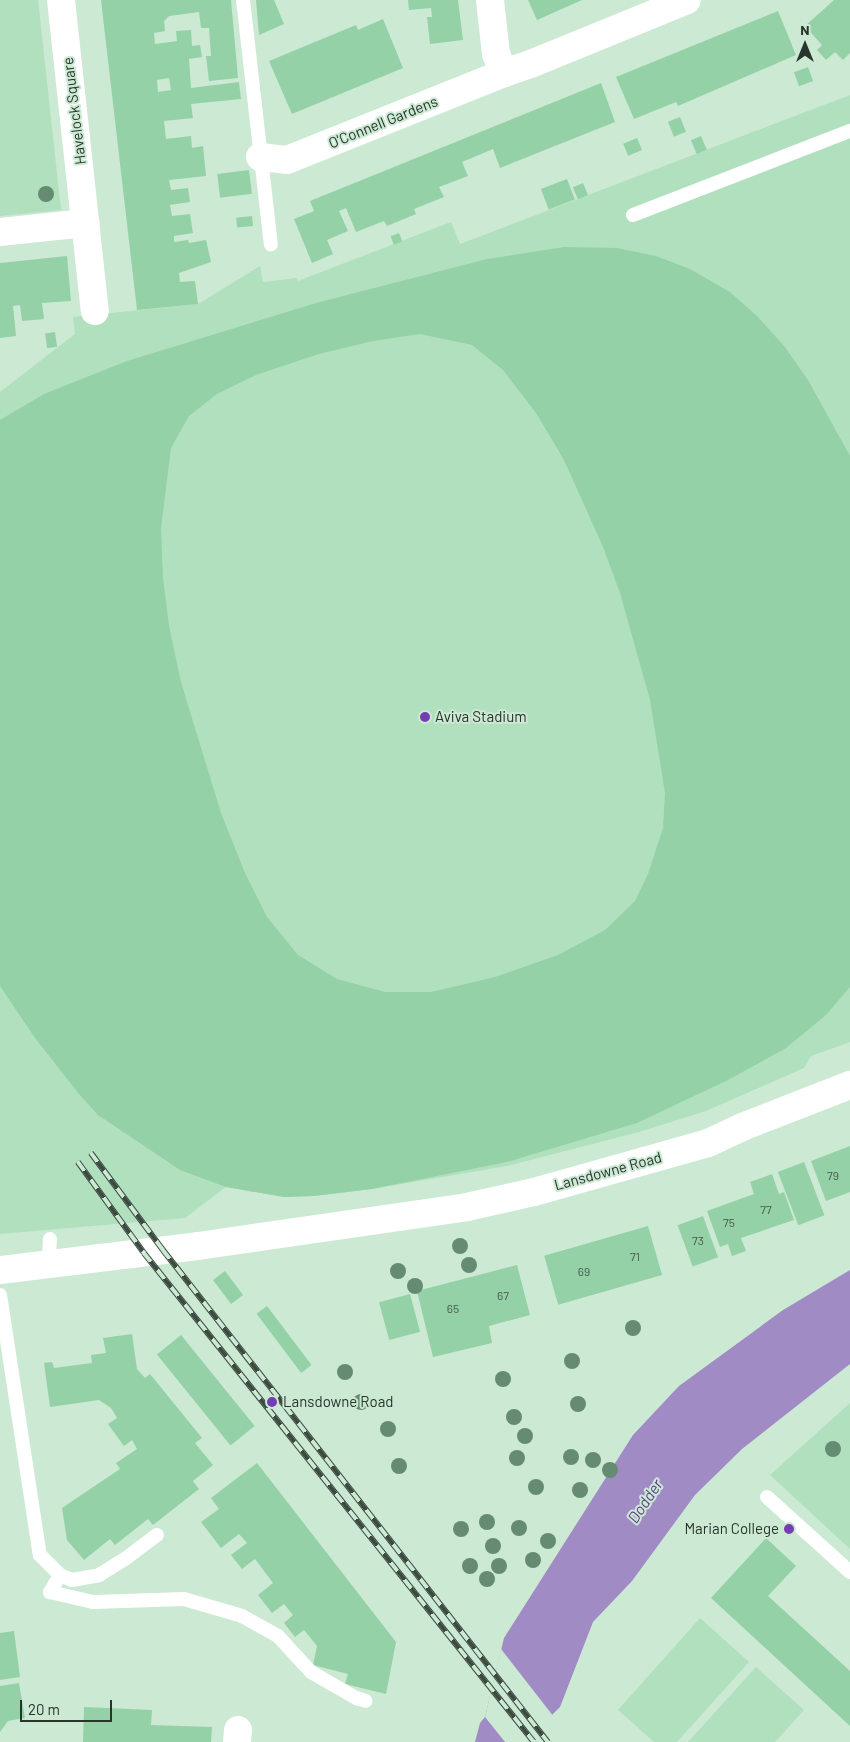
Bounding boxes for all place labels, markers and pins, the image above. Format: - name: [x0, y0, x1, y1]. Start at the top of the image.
- place label: Aviva Stadium: [435, 708, 527, 726]
- marker: Aviva Stadium: [419, 711, 431, 723]
- place label: Lansdowne Road: [283, 1393, 394, 1411]
- marker: Lansdowne Road: [265, 1395, 279, 1409]
- place label: Marian College: [684, 1520, 779, 1538]
- marker: Marian College: [783, 1523, 795, 1535]

